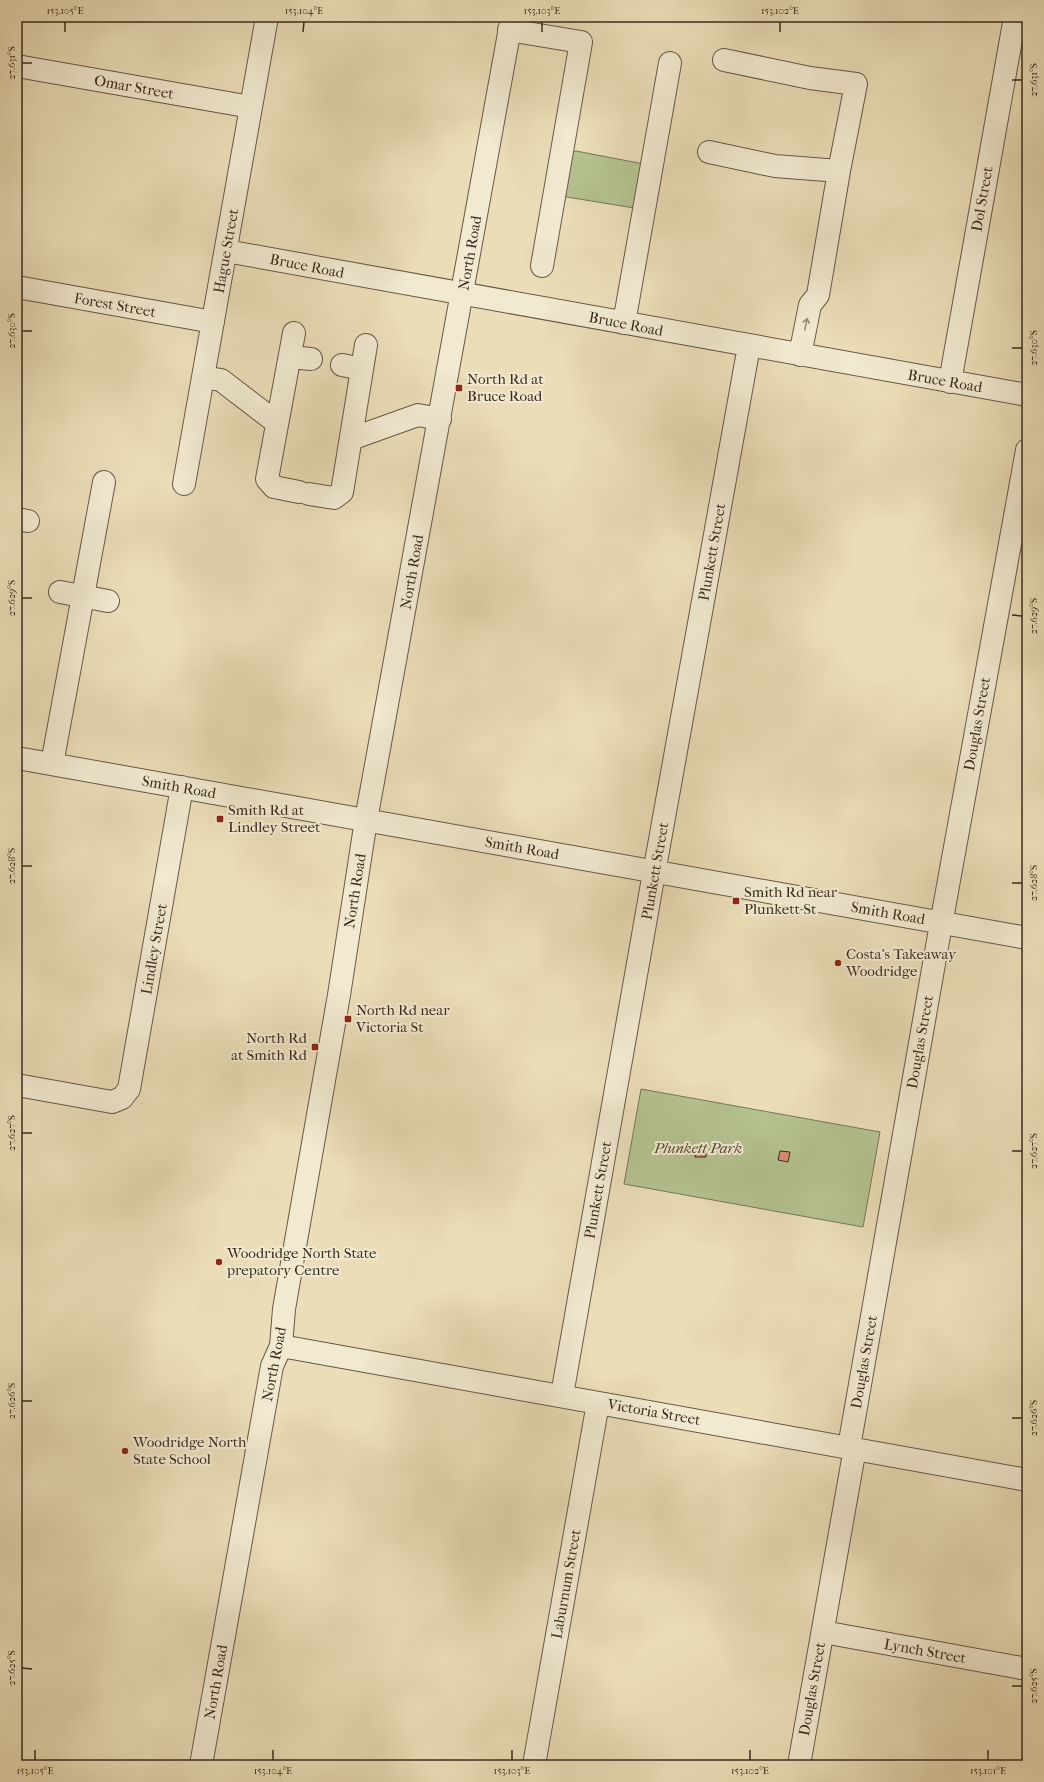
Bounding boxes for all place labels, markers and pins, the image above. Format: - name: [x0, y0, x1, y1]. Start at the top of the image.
- place label: North Rd at Bruce Road: [467, 370, 544, 405]
- marker: North Rd at Bruce Road: [454, 383, 464, 393]
- place label: Smith Rd at Lindley Street: [228, 801, 321, 836]
- marker: Smith Rd at Lindley Street: [215, 814, 225, 824]
- place label: Smith Rd near Plunkett St: [744, 883, 838, 918]
- marker: Smith Rd near Plunkett St: [731, 896, 741, 906]
- place label: Costa's Takeaway Woodridge: [845, 945, 957, 980]
- marker: Costa's Takeaway Woodridge: [833, 958, 843, 968]
- place label: North Rd near Victoria St: [355, 1001, 450, 1036]
- marker: North Rd near Victoria St: [343, 1014, 353, 1024]
- place label: North Rd at Smith Rd: [231, 1029, 308, 1064]
- marker: North Rd at Smith Rd: [310, 1042, 320, 1052]
- place label: Woodridge North State prepatory Centre: [226, 1244, 377, 1279]
- marker: Woodridge North State prepatory Centre: [214, 1257, 224, 1267]
- place label: Woodridge North State School: [132, 1433, 247, 1468]
- marker: Woodridge North State School: [120, 1446, 130, 1456]

